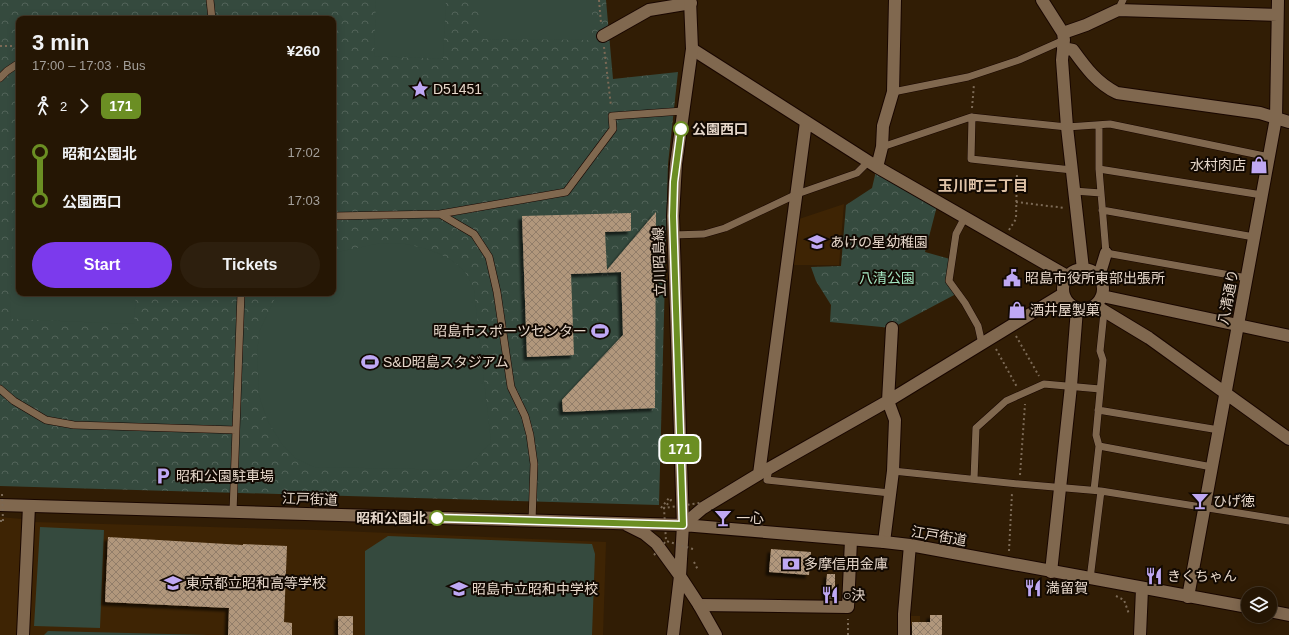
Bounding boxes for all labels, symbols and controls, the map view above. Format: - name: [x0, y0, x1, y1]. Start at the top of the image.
- text: 3 min: [32, 30, 89, 55]
- text: ¥260: [287, 42, 320, 59]
- text: 17:00 – 17:03 · Bus: [32, 58, 145, 73]
- place icon: D51451: [410, 79, 430, 99]
- place label: D51451: [433, 81, 482, 97]
- icon: walk: [32, 95, 54, 117]
- icon: forward: [73, 95, 95, 117]
- text: 171: [109, 98, 133, 114]
- text: 2: [60, 99, 67, 114]
- marker: 公園西口: [673, 121, 689, 137]
- place label: 公園西口: [692, 121, 748, 137]
- text: 昭和公園北: [62, 145, 137, 162]
- text: 17:02: [287, 145, 320, 160]
- shop icon: 水村肉店: [1249, 155, 1269, 175]
- place label: 水村肉店: [1190, 157, 1246, 173]
- district label: 玉川町三丁目: [938, 177, 1028, 194]
- text: 公園西口: [62, 193, 122, 210]
- text: 17:03: [287, 193, 320, 208]
- street label: 立川昭島線: [650, 227, 668, 297]
- school or university icon: あけの星幼稚園: [807, 232, 827, 252]
- place label: あけの星幼稚園: [830, 234, 928, 250]
- button: Start: [32, 242, 172, 288]
- button: Tickets: [180, 242, 320, 288]
- public building icon: 昭島市役所東部出張所: [1002, 268, 1022, 288]
- street label: 八清通り: [1215, 268, 1241, 326]
- park label: 八清公園: [859, 270, 915, 286]
- place label: 昭島市役所東部出張所: [1025, 270, 1165, 286]
- shop icon: 酒井屋製菓: [1007, 300, 1027, 320]
- place label: 酒井屋製菓: [1030, 302, 1100, 318]
- sports icon: 昭島市スポーツセンター: [590, 321, 610, 341]
- place label: 昭島市スポーツセンター: [433, 323, 587, 339]
- sports icon: S&D昭島スタジアム: [360, 352, 380, 372]
- place label: S&D昭島スタジアム: [383, 354, 509, 370]
- line badge: 171: [657, 436, 703, 462]
- text: 171: [668, 441, 692, 457]
- parking icon: 昭和公園駐車場: [153, 466, 173, 486]
- place label: 昭和公園駐車場: [176, 468, 274, 484]
- street label: 江戸街道: [282, 490, 338, 508]
- bar icon: ひげ徳: [1190, 491, 1210, 511]
- place label: ひげ徳: [1213, 493, 1255, 509]
- bar icon: 一心: [713, 508, 733, 528]
- place label: 昭和公園北: [356, 510, 426, 526]
- marker: 昭和公園北: [429, 510, 445, 526]
- place label: 一心: [736, 510, 764, 526]
- street label: 江戸街道: [910, 523, 968, 549]
- bank icon: 多摩信用金庫: [781, 554, 801, 574]
- place label: 多摩信用金庫: [804, 556, 888, 572]
- restaurant icon: きくちゃん: [1144, 566, 1164, 586]
- place label: きくちゃん: [1167, 568, 1237, 584]
- school or university icon: 東京都立昭和高等学校: [163, 573, 183, 593]
- place label: 東京都立昭和高等学校: [186, 575, 326, 591]
- restaurant icon: 満留賀: [1023, 578, 1043, 598]
- school or university icon: 昭島市立昭和中学校: [449, 579, 469, 599]
- place label: 満留賀: [1046, 580, 1088, 596]
- place label: 昭島市立昭和中学校: [472, 581, 598, 597]
- restaurant icon: ○決: [820, 585, 840, 605]
- place label: ○決: [843, 587, 865, 603]
- map controls: [1241, 587, 1277, 623]
- button: layers: [1241, 587, 1277, 623]

